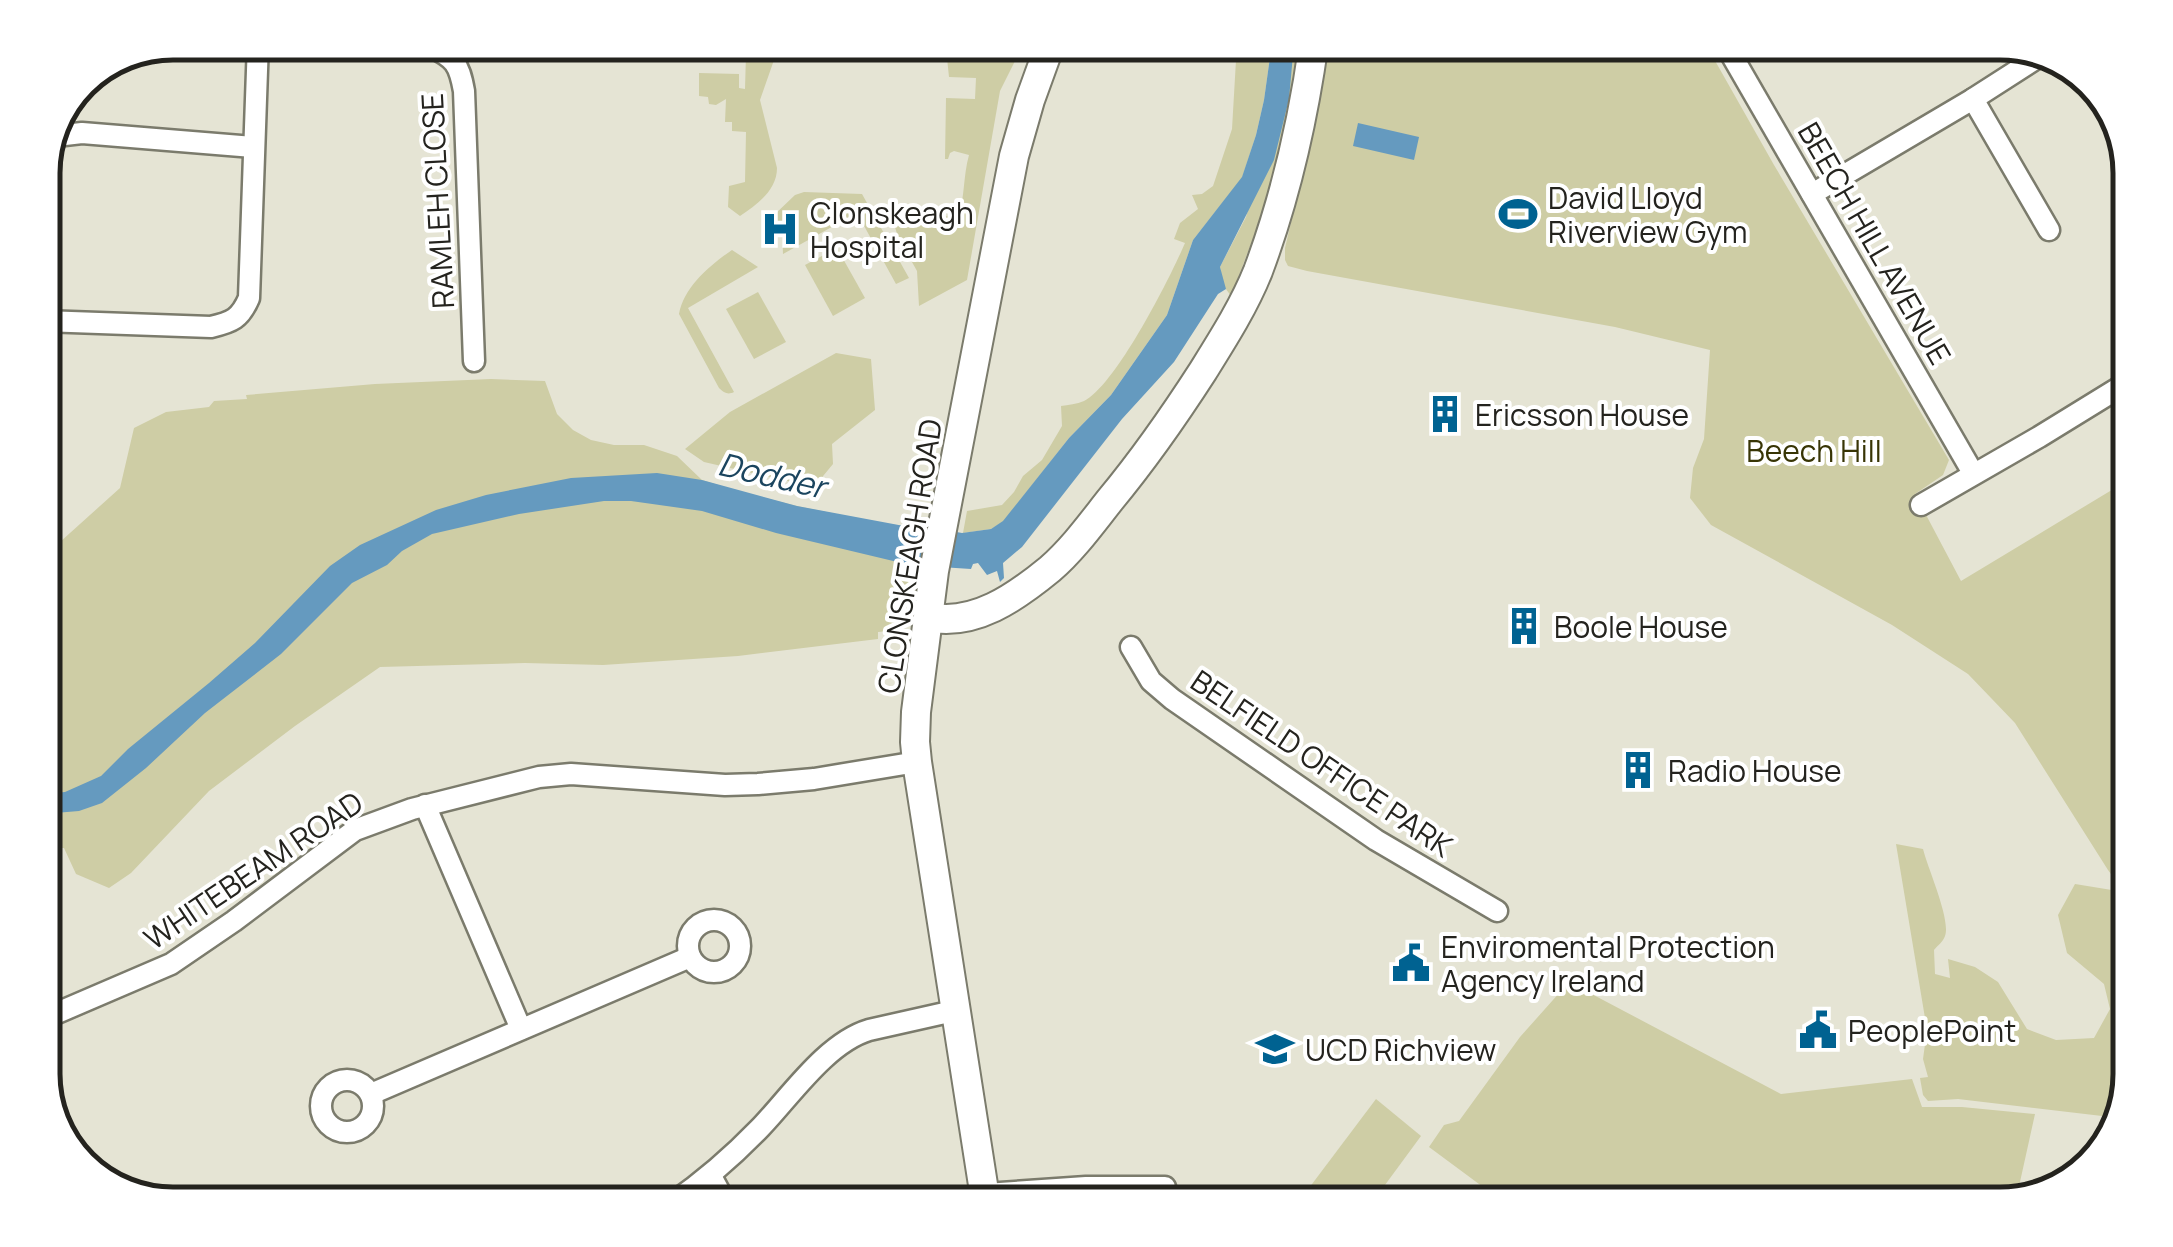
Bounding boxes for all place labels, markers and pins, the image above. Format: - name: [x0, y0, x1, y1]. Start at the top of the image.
- place label: David Lloyd Riverview Gym: [1548, 177, 1748, 252]
- place label: Clonskeagh Hospital: [810, 192, 974, 267]
- sports icon: David Lloyd Riverview Gym: [1497, 193, 1539, 235]
- hospital icon: Clonskeagh Hospital: [759, 208, 801, 250]
- building icon: Ericsson House: [1424, 393, 1466, 435]
- place label: Ericsson House: [1475, 394, 1689, 435]
- building icon: Boole House: [1503, 605, 1545, 647]
- place label: Boole House: [1554, 606, 1728, 647]
- building icon: Radio House: [1617, 749, 1659, 791]
- place label: Radio House: [1668, 750, 1842, 791]
- place label: Enviromental Protection Agency Ireland: [1441, 926, 1775, 1001]
- public building icon: Enviromental Protection Agency Ireland: [1390, 942, 1432, 984]
- public building icon: PeoplePoint: [1797, 1009, 1839, 1051]
- place label: PeoplePoint: [1848, 1010, 2016, 1051]
- school or university icon: UCD Richview: [1254, 1028, 1296, 1070]
- place label: UCD Richview: [1305, 1029, 1496, 1070]

